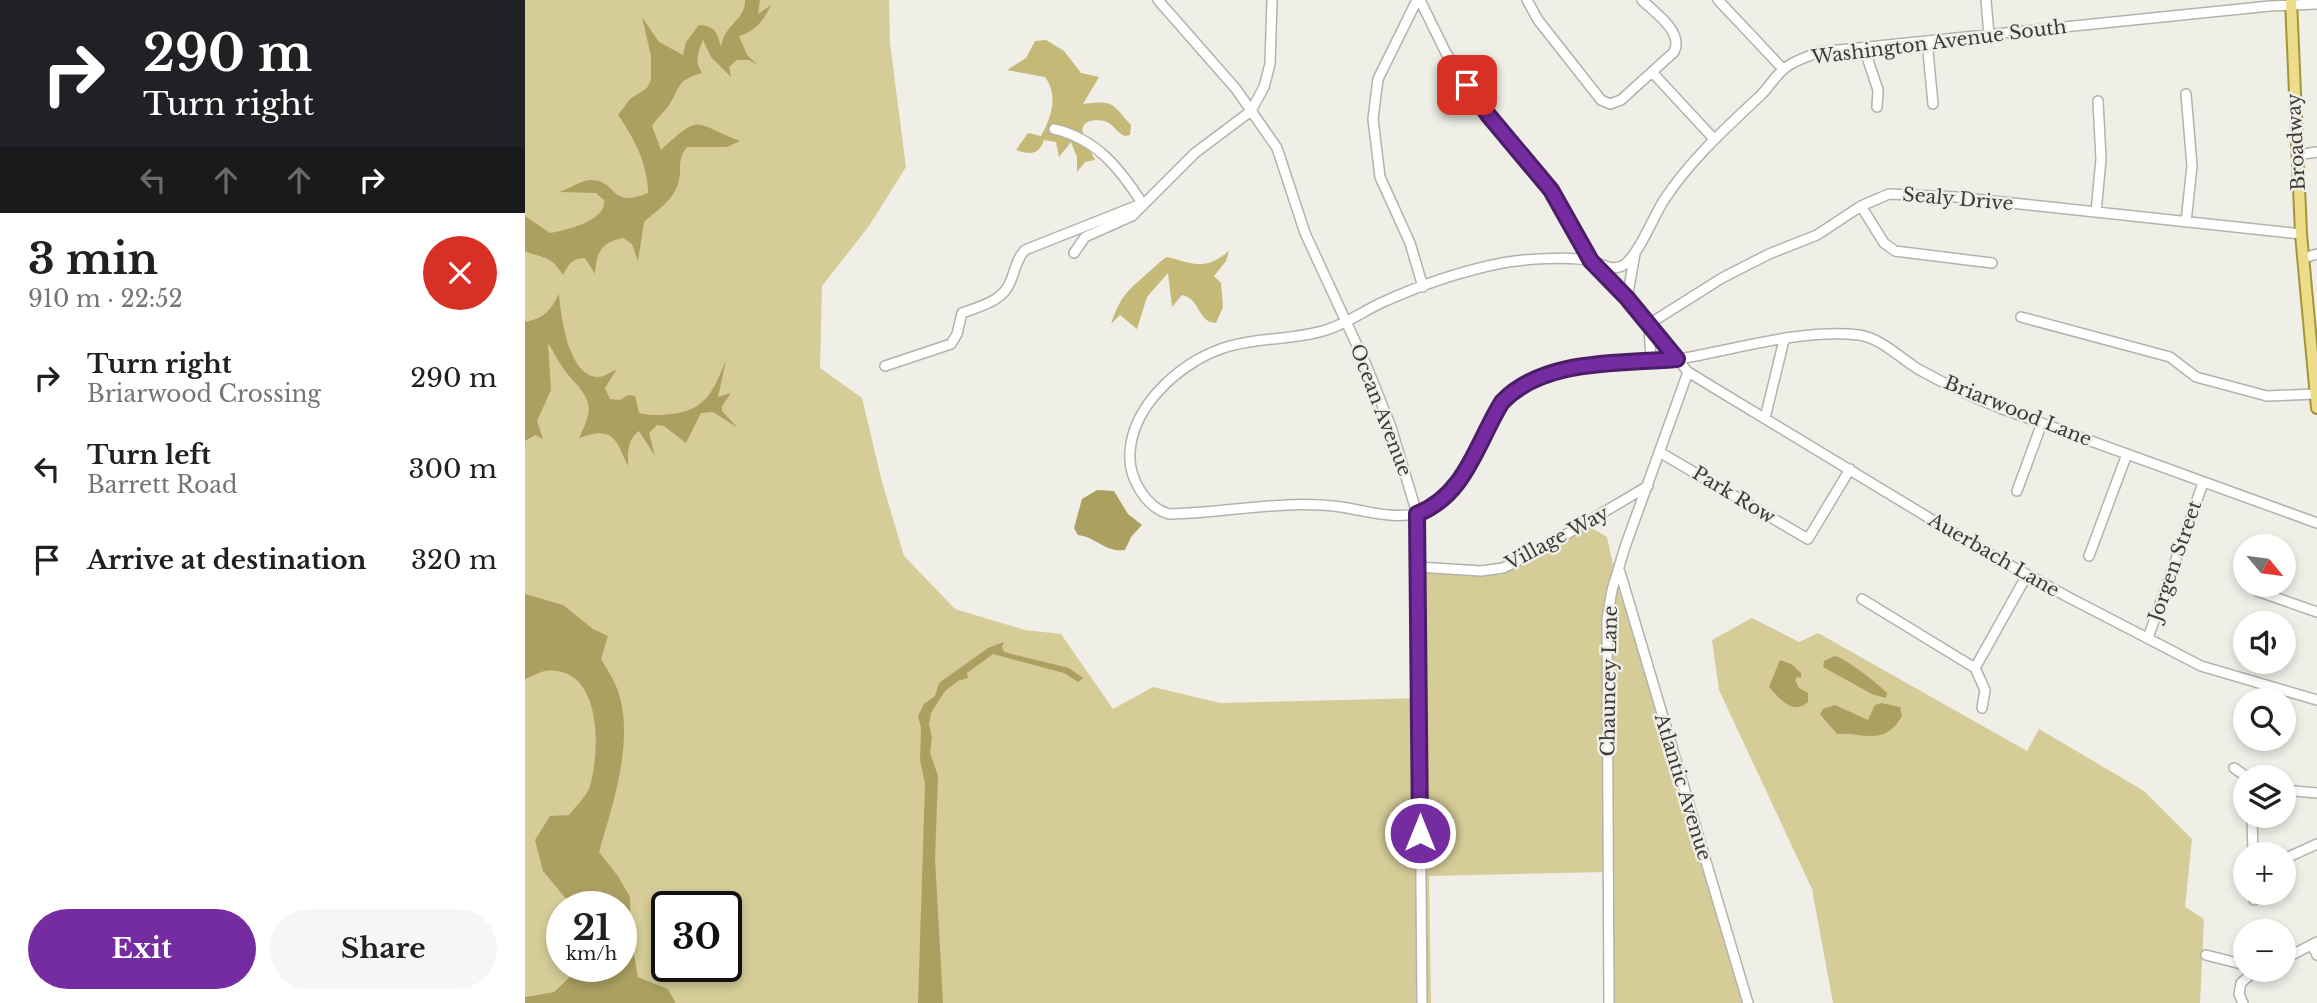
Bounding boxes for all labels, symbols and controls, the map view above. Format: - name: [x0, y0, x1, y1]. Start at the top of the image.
- street label: Washington Avenue South: [1809, 15, 2068, 69]
- text: 290 m: [143, 23, 312, 84]
- icon: right: [28, 28, 119, 119]
- pin: [1437, 55, 1497, 115]
- icon: arrive: [1448, 66, 1486, 104]
- text: Turn right: [143, 84, 314, 124]
- street label: Broadway: [2282, 93, 2310, 191]
- icon: left: [134, 161, 172, 199]
- icon: ahead: [207, 161, 245, 199]
- icon: ahead: [280, 161, 318, 199]
- icon: right: [353, 161, 391, 199]
- street label: Sealy Drive: [1902, 183, 2014, 215]
- text: 3 min: [28, 233, 158, 285]
- button: close: [423, 236, 497, 310]
- text: 910 m · 22:52: [28, 285, 183, 313]
- street label: Ocean Avenue: [1345, 341, 1417, 479]
- text: Turn right: [87, 348, 232, 380]
- icon: right: [28, 359, 66, 397]
- text: 290 m: [410, 362, 497, 394]
- street label: Briarwood Lane: [1941, 371, 2095, 451]
- text: Briarwood Crossing: [87, 380, 321, 408]
- text: Turn left: [87, 439, 211, 471]
- icon: left: [28, 450, 66, 488]
- text: 300 m: [408, 453, 497, 485]
- street label: Park Row: [1689, 461, 1779, 529]
- text: Barrett Road: [87, 471, 237, 499]
- street label: Jorgen Street: [2143, 497, 2207, 627]
- street label: Village Way: [1500, 501, 1613, 575]
- street label: Auerbach Lane: [1924, 508, 2063, 602]
- north arrow: [2233, 534, 2296, 597]
- map controls: [2233, 534, 2296, 982]
- icon: arrive: [28, 541, 66, 579]
- text: Arrive at destination: [87, 544, 367, 576]
- text: 320 m: [411, 544, 497, 576]
- street label: Chauncey Lane: [1596, 605, 1622, 757]
- button: sound: [2233, 611, 2296, 674]
- button: search: [2233, 688, 2296, 751]
- street label: Atlantic Avenue: [1649, 710, 1716, 863]
- button: layers: [2233, 765, 2296, 828]
- position arrow: [1383, 796, 1457, 870]
- button: +: [2233, 842, 2296, 905]
- speed limit sign: 30: [651, 891, 742, 982]
- text: 21: [572, 906, 611, 949]
- button: Exit: [28, 909, 256, 989]
- button: Share: [270, 909, 497, 989]
- button: −: [2233, 919, 2296, 982]
- text: km/h: [566, 943, 617, 965]

